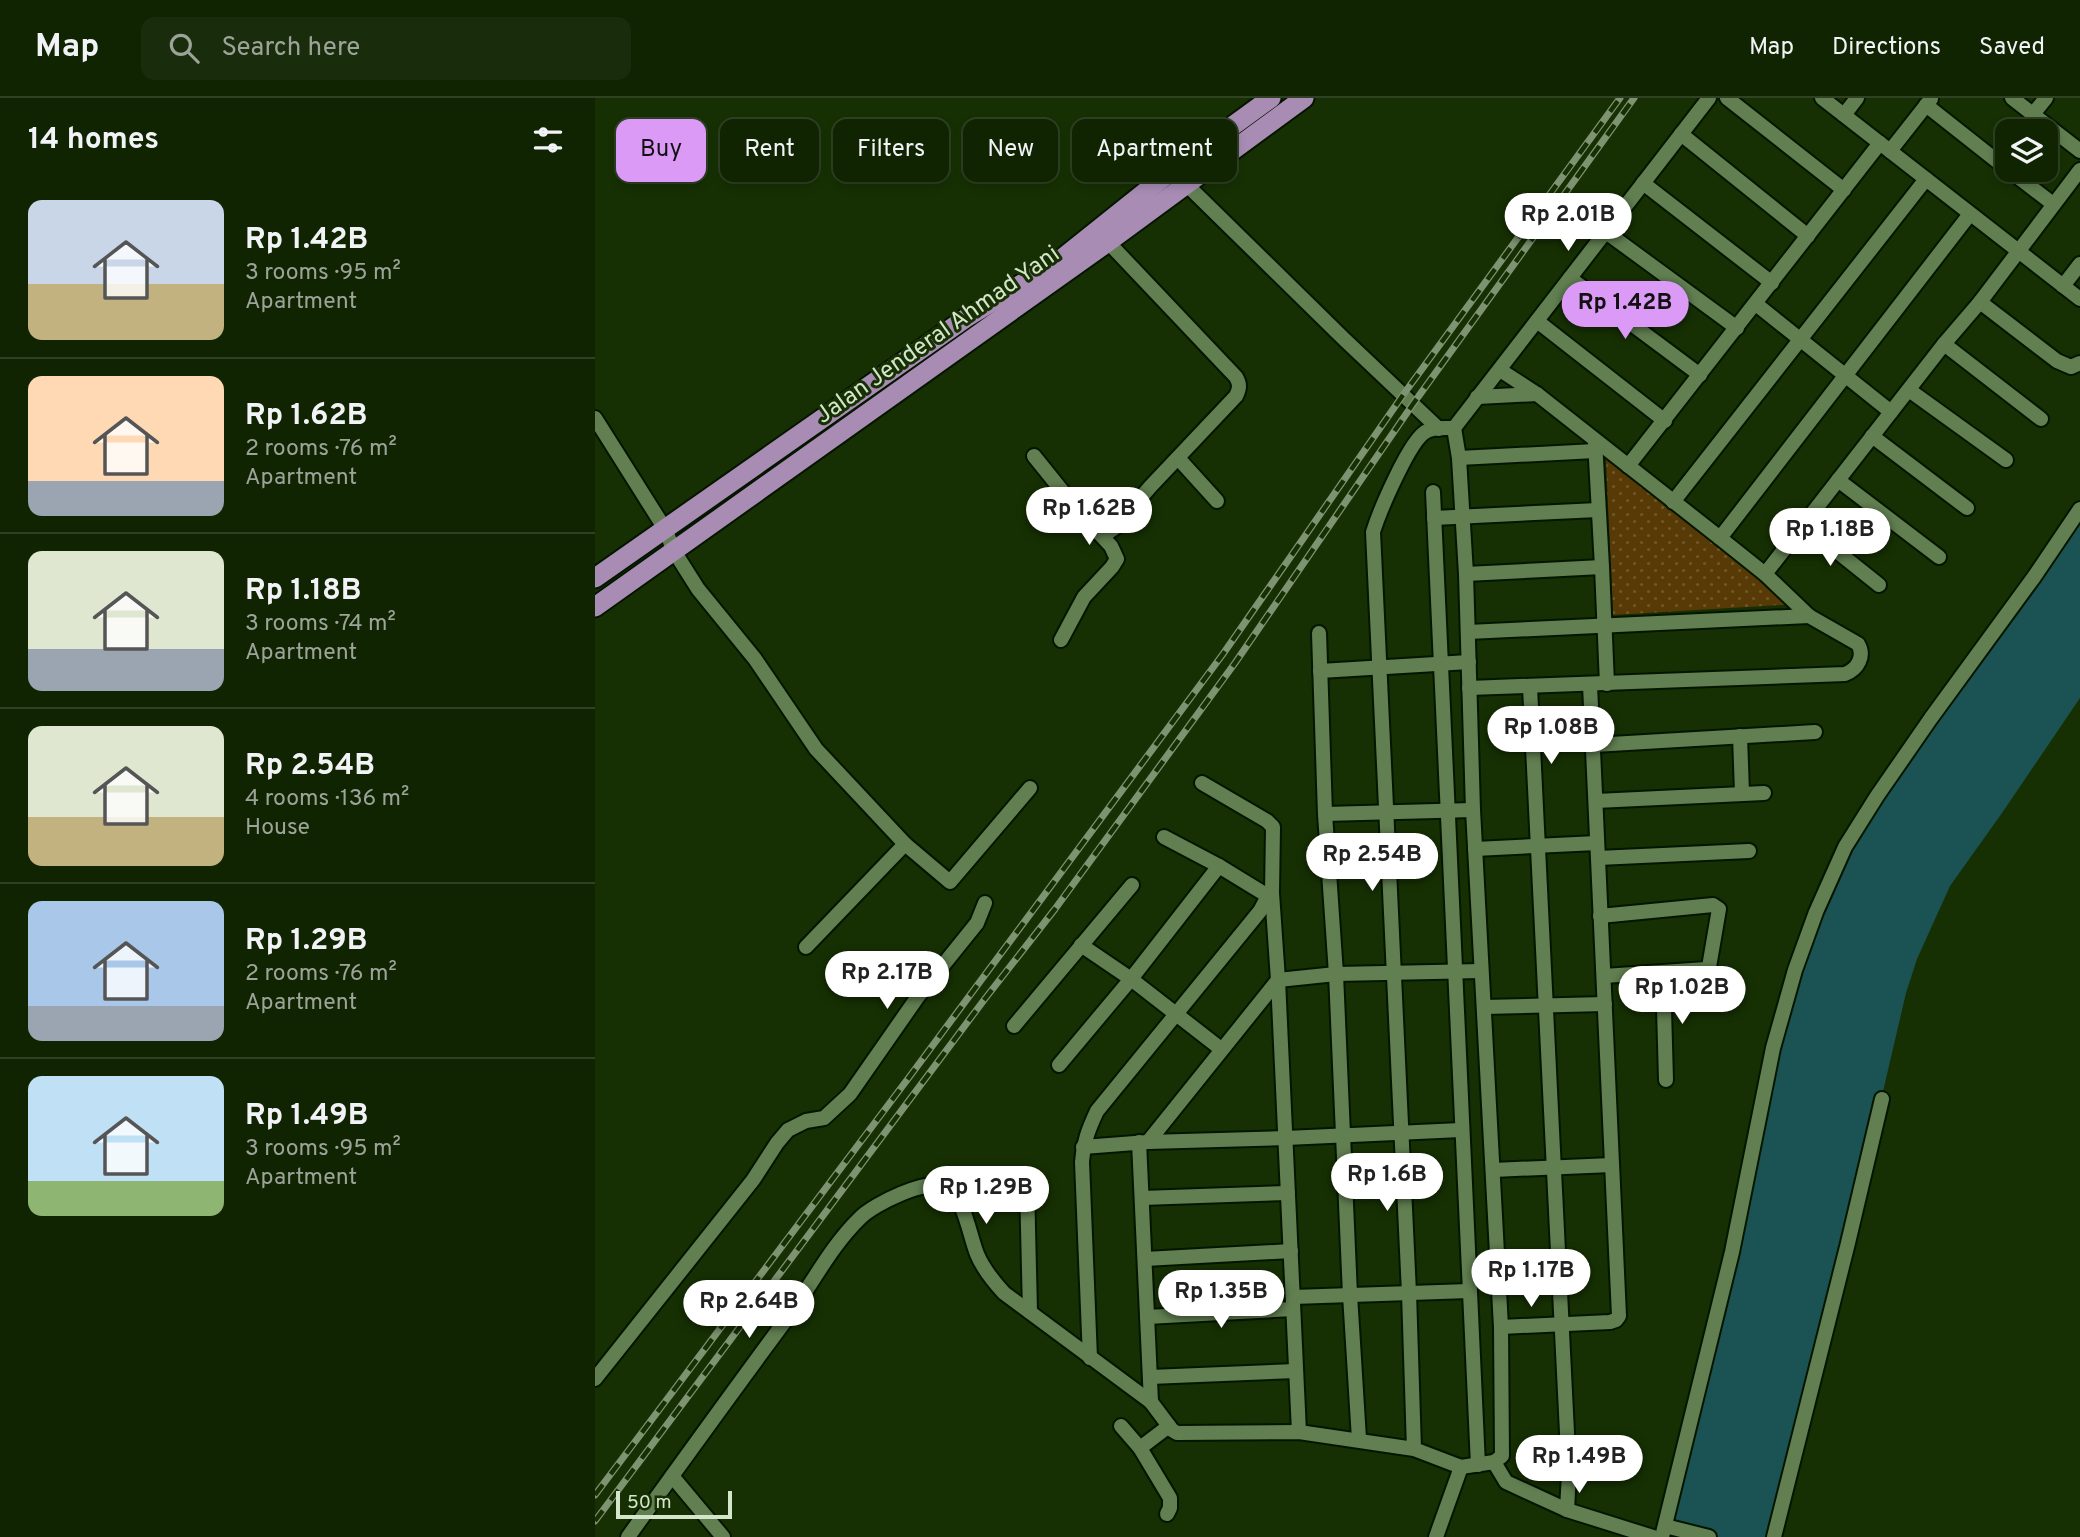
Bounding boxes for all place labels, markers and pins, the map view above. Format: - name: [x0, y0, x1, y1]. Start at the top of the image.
- pin: Rp 2.01B: [1496, 194, 1640, 253]
- pin: Rp 1.42B: [1553, 282, 1697, 341]
- pin: Rp 1.62B: [1017, 488, 1161, 547]
- pin: Rp 1.18B: [1758, 508, 1902, 568]
- pin: Rp 1.08B: [1479, 706, 1623, 766]
- pin: Rp 2.54B: [1300, 834, 1444, 893]
- pin: Rp 2.17B: [815, 951, 959, 1011]
- pin: Rp 1.02B: [1610, 967, 1754, 1026]
- pin: Rp 1.6B: [1322, 1154, 1452, 1213]
- pin: Rp 1.29B: [914, 1166, 1058, 1226]
- pin: Rp 1.17B: [1459, 1250, 1603, 1309]
- pin: Rp 1.35B: [1149, 1270, 1293, 1330]
- pin: Rp 2.64B: [677, 1280, 821, 1340]
- pin: Rp 1.49B: [1507, 1436, 1651, 1495]

